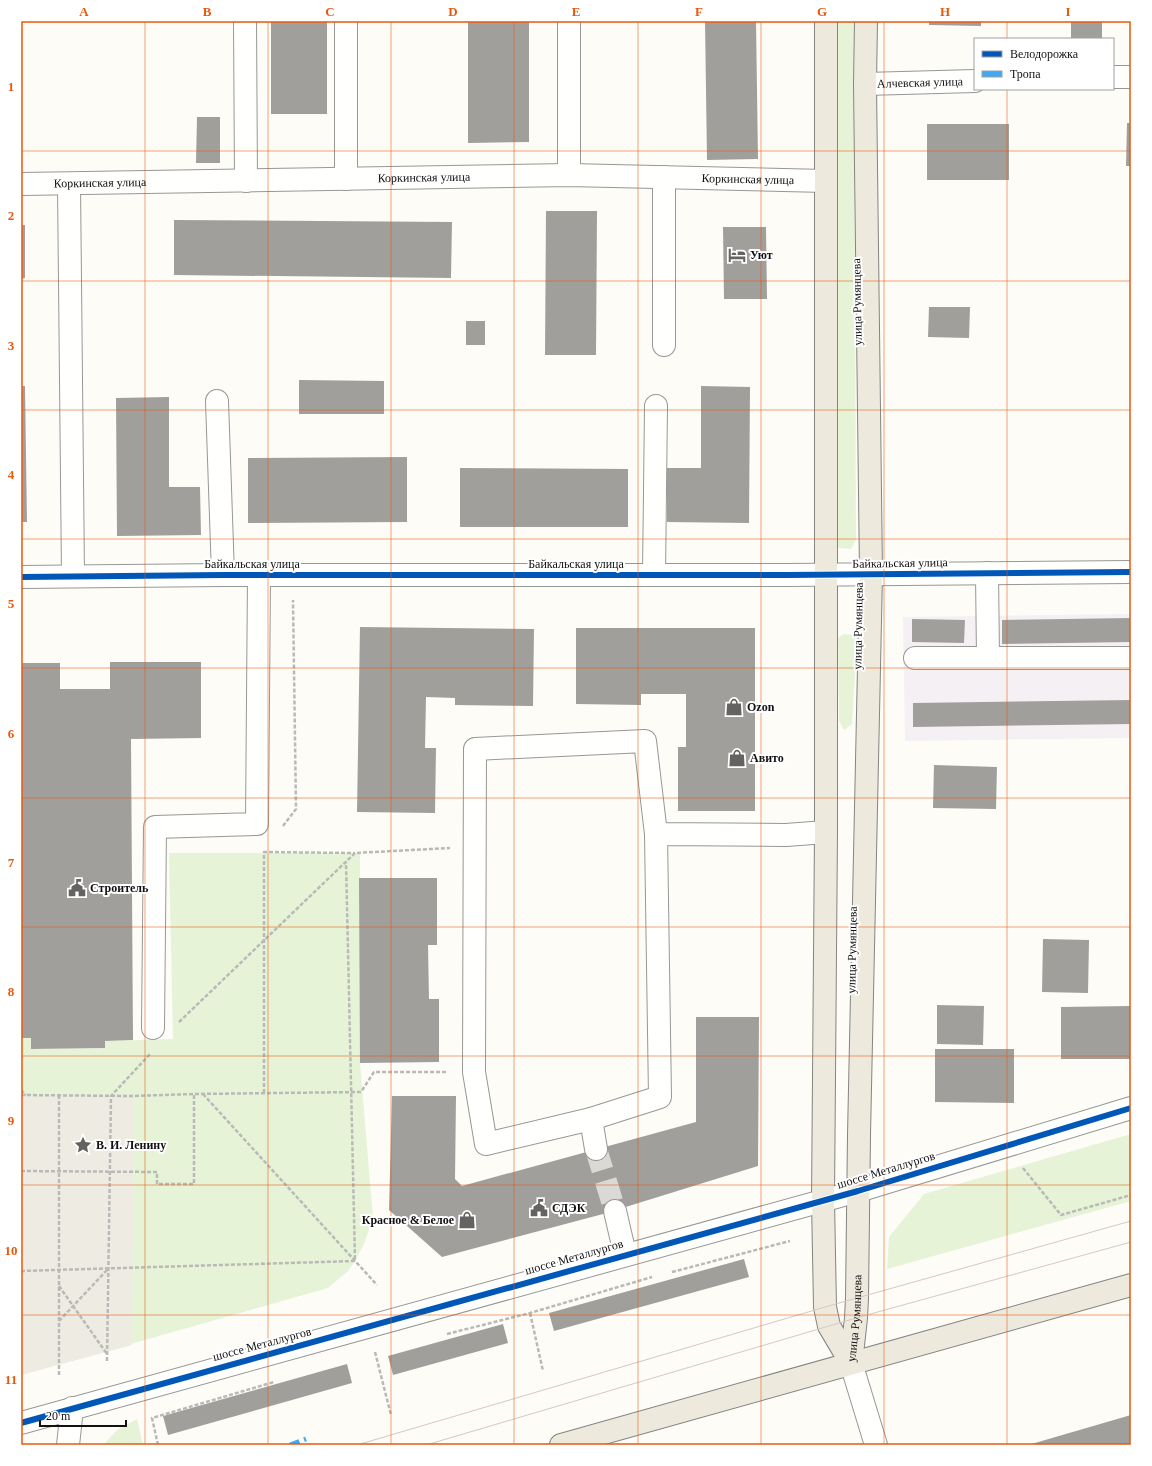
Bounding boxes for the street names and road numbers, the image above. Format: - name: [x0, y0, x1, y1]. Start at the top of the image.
- street label: Алчевская улица: [877, 74, 964, 91]
- street label: Коркинская улица: [378, 170, 471, 185]
- street label: Коркинская улица: [701, 171, 795, 187]
- street label: Коркинская улица: [54, 175, 147, 190]
- street label: улица Румянцева: [849, 258, 865, 346]
- street label: Байкальская улица: [852, 555, 949, 571]
- street label: Байкальская улица: [204, 557, 300, 571]
- street label: Байкальская улица: [528, 557, 624, 571]
- street label: улица Румянцева: [850, 582, 866, 670]
- street label: улица Румянцева: [844, 906, 860, 994]
- street label: шоссе Металлургов: [835, 1148, 937, 1192]
- street label: шоссе Металлургов: [523, 1236, 625, 1278]
- street label: улица Румянцева: [844, 1274, 864, 1362]
- street label: шоссе Металлургов: [211, 1324, 313, 1364]

